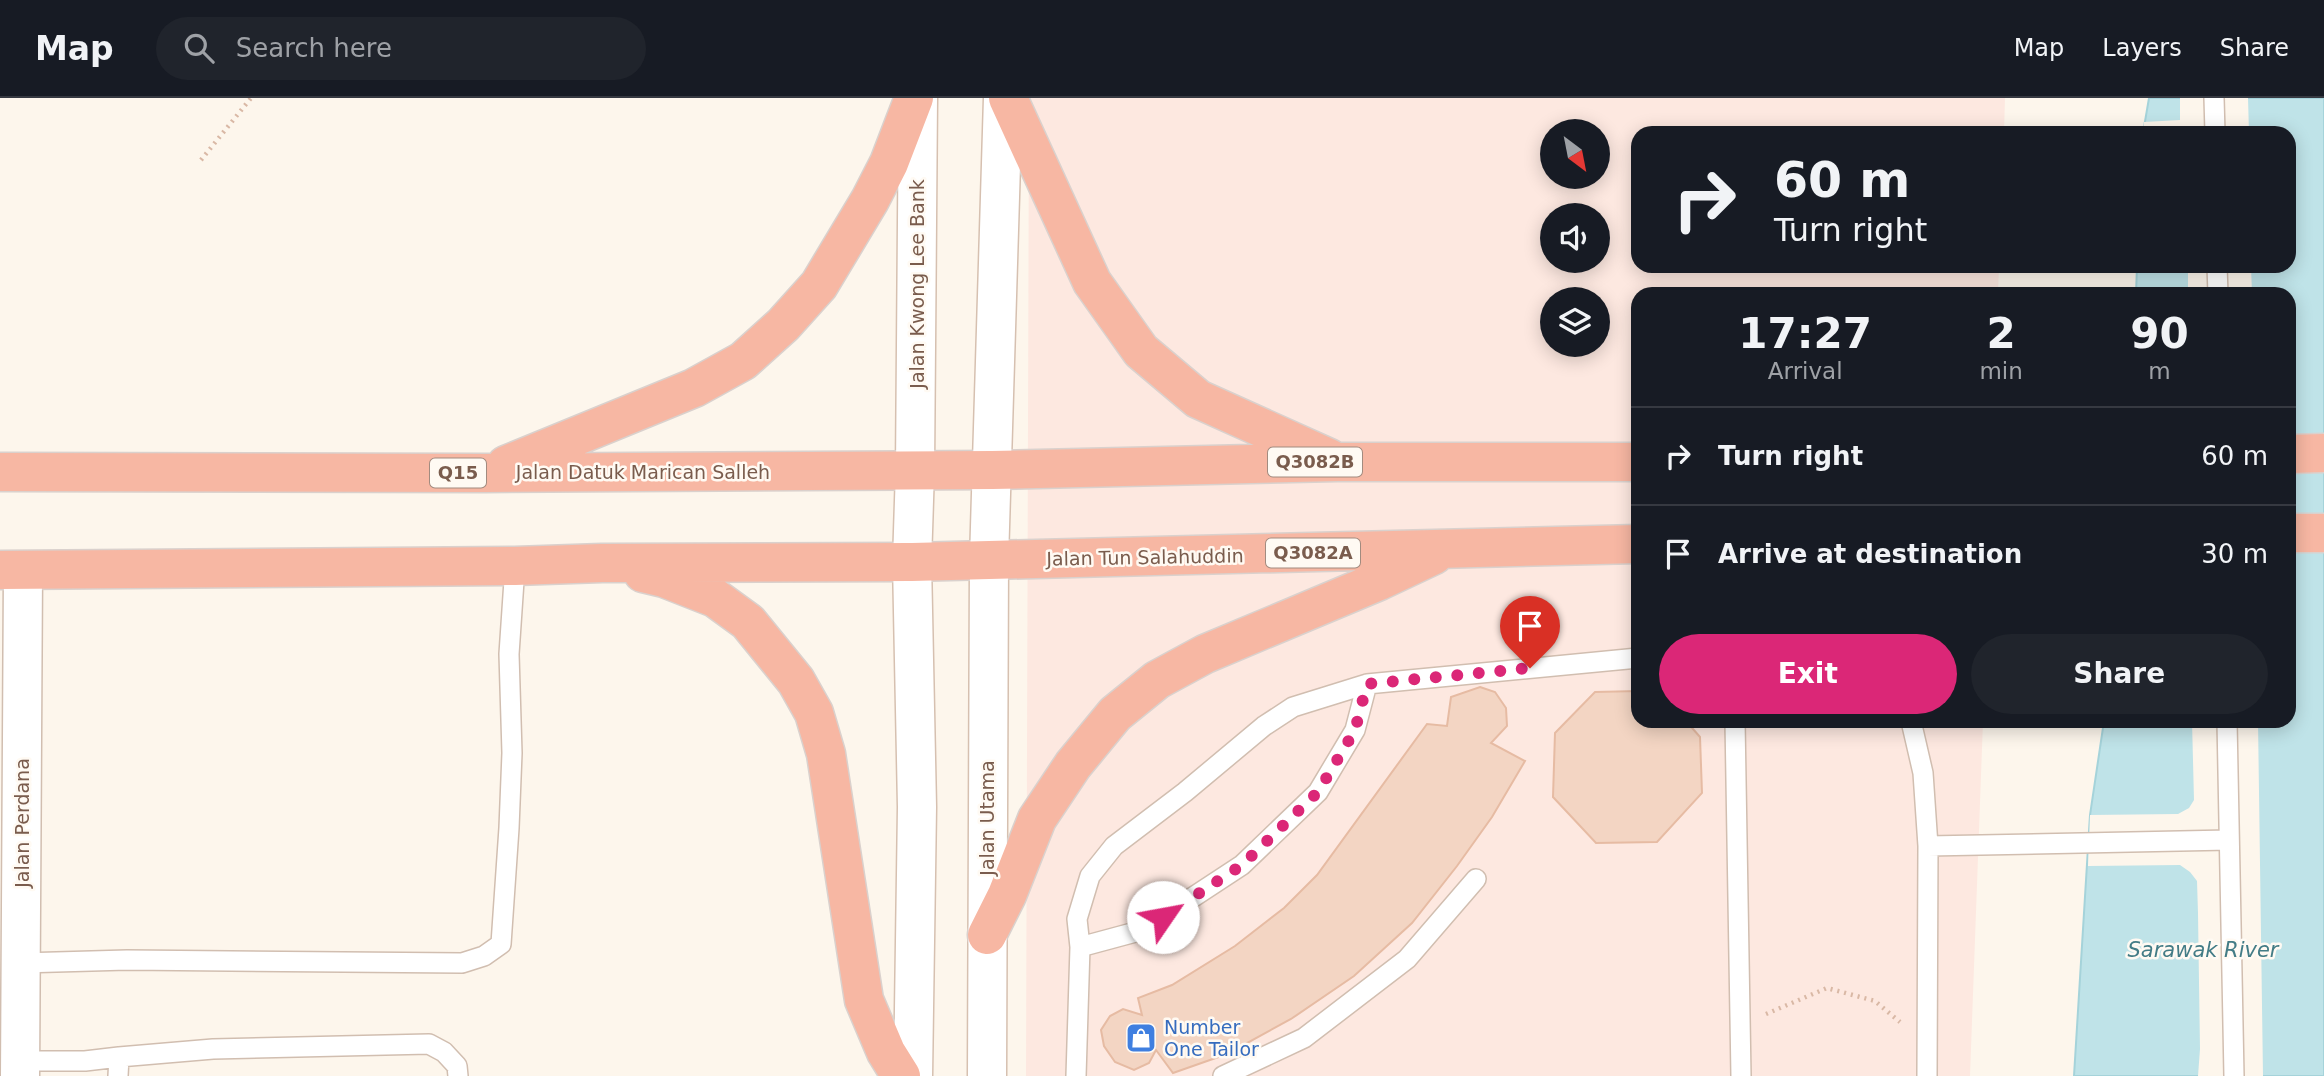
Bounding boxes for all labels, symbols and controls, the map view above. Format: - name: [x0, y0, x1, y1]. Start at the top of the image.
- search box: [156, 17, 646, 80]
- text: Map: [35, 29, 114, 68]
- icon: search: [180, 29, 218, 67]
- text: Search here: [236, 33, 392, 63]
- text: Map: [2014, 34, 2064, 62]
- text: Layers: [2102, 34, 2182, 62]
- text: Share: [2220, 34, 2289, 62]
- north arrow: [1540, 119, 1610, 189]
- map controls: [1540, 119, 1610, 357]
- text: 60 m: [1774, 152, 1910, 209]
- icon: right: [1659, 154, 1750, 245]
- street label: Jalan Kwong Lee Bank: [906, 179, 928, 390]
- button: sound: [1540, 203, 1610, 273]
- text: Turn right: [1774, 211, 1927, 249]
- button: layers: [1540, 287, 1610, 357]
- text: 17:27: [1738, 309, 1872, 358]
- text: 2: [1986, 309, 2016, 358]
- text: 90: [2130, 309, 2189, 358]
- text: Arrival: [1768, 358, 1843, 384]
- text: min: [1979, 358, 2023, 384]
- text: m: [2148, 358, 2171, 384]
- icon: right: [1659, 437, 1697, 475]
- text: Turn right: [1718, 441, 1863, 471]
- text: 60 m: [2201, 441, 2268, 471]
- road number: Q3082B: [1268, 448, 1362, 476]
- road number: Q15: [430, 458, 486, 488]
- street label: Jalan Datuk Marican Salleh: [515, 461, 770, 483]
- icon: arrive: [1659, 535, 1697, 573]
- road number: Q3082A: [1266, 538, 1360, 568]
- text: Arrive at destination: [1718, 539, 2022, 569]
- text: 30 m: [2201, 539, 2268, 569]
- street label: Jalan Tun Salahuddin: [1045, 544, 1244, 570]
- pin: [1500, 596, 1560, 668]
- icon: arrive: [1511, 607, 1549, 645]
- button: Exit: [1659, 634, 1957, 714]
- button: Share: [1971, 634, 2268, 714]
- street label: Jalan Perdana: [11, 758, 33, 889]
- street label: Jalan Utama: [976, 760, 998, 877]
- position arrow: [1126, 880, 1200, 954]
- water label: Sarawak River: [2128, 938, 2280, 962]
- place label: Number One Tailor: [1164, 1016, 1259, 1060]
- shop icon: Number One Tailor: [1124, 1021, 1158, 1055]

